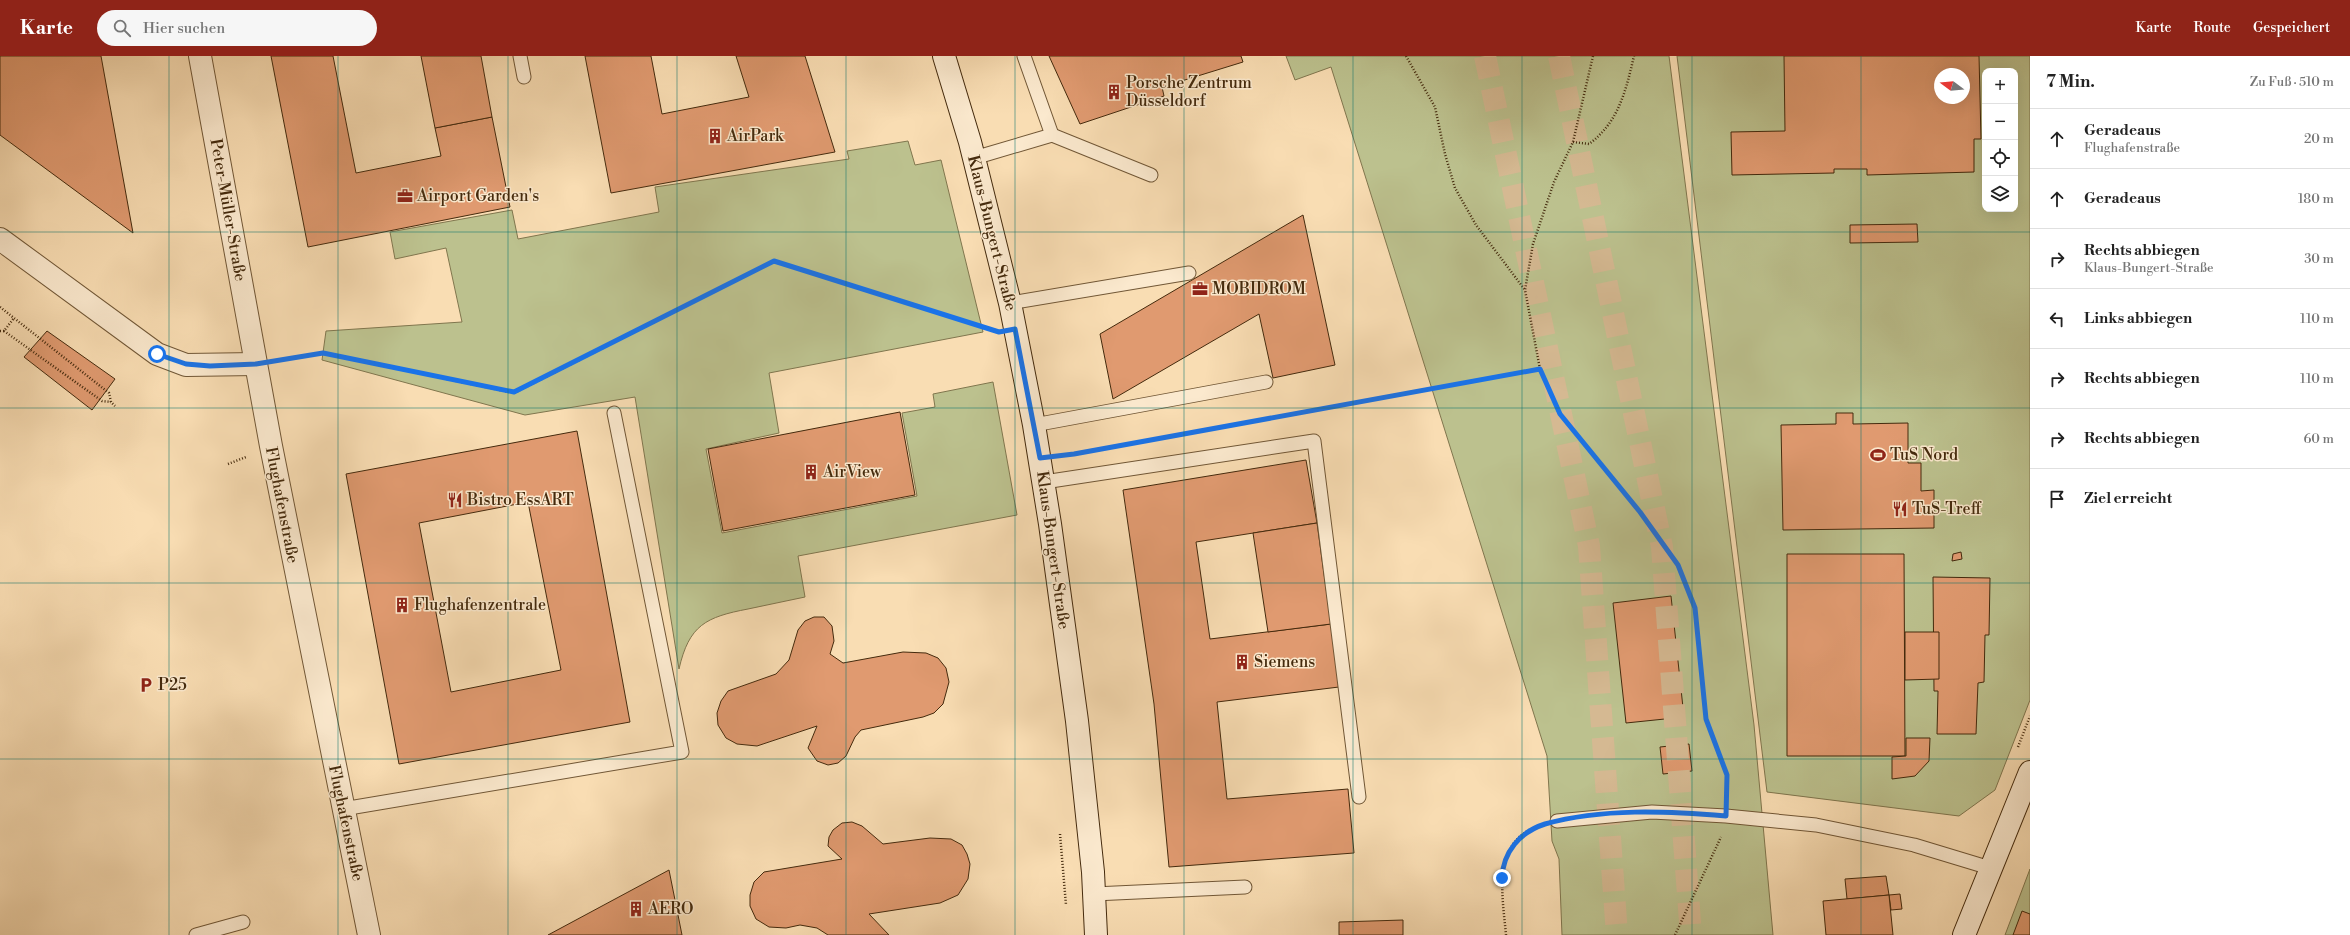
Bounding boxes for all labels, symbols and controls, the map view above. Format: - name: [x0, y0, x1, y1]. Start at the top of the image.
- search box: [97, 10, 377, 46]
- text: Karte: [20, 16, 73, 40]
- icon: search: [111, 17, 133, 39]
- text: Hier suchen: [143, 19, 225, 38]
- text: Karte: [2135, 19, 2172, 37]
- text: Route: [2194, 19, 2231, 37]
- text: Gespeichert: [2253, 19, 2330, 37]
- north arrow: [1934, 68, 1970, 104]
- map controls: [1982, 68, 2018, 212]
- button: +: [1982, 68, 2018, 104]
- text: 7 Min.: [2046, 71, 2095, 93]
- place label: Porsche Zentrum Düsseldorf: [1126, 73, 1252, 111]
- text: Zu Fuß · 510 m: [2250, 74, 2334, 90]
- building icon: Porsche Zentrum Düsseldorf: [1105, 83, 1123, 101]
- button: −: [1982, 104, 2018, 140]
- text: Geradeaus: [2084, 121, 2161, 140]
- place label: AirPark: [726, 126, 785, 146]
- building icon: AirPark: [706, 127, 724, 145]
- icon: ahead: [2046, 128, 2068, 150]
- text: 20 m: [2304, 131, 2334, 147]
- street label: Peter-Müller-Straße: [206, 137, 250, 283]
- button: locate: [1982, 140, 2018, 176]
- text: Flughafenstraße: [2084, 140, 2180, 156]
- street label: Klaus-Bungert-Straße: [963, 153, 1021, 313]
- button: layers: [1982, 176, 2018, 212]
- place label: Airport Garden's: [416, 186, 539, 206]
- office icon: Airport Garden's: [396, 187, 414, 205]
- icon: ahead: [2046, 188, 2068, 210]
- text: Geradeaus: [2084, 189, 2161, 208]
- text: 180 m: [2298, 191, 2334, 207]
- text: Rechts abbiegen: [2084, 241, 2200, 260]
- icon: right: [2046, 248, 2068, 270]
- text: 30 m: [2304, 251, 2334, 267]
- text: Klaus-Bungert-Straße: [2084, 260, 2214, 276]
- place label: MOBIDROM: [1212, 279, 1306, 299]
- office icon: MOBIDROM: [1191, 280, 1209, 298]
- icon: left: [2046, 308, 2068, 330]
- text: Links abbiegen: [2084, 309, 2192, 328]
- text: 110 m: [2300, 311, 2334, 327]
- route start: [148, 345, 166, 363]
- icon: right: [2046, 368, 2068, 390]
- text: Rechts abbiegen: [2084, 369, 2200, 388]
- text: 110 m: [2300, 371, 2334, 387]
- icon: right: [2046, 428, 2068, 450]
- text: Rechts abbiegen: [2084, 429, 2200, 448]
- text: 60 m: [2303, 431, 2334, 447]
- street label: Flughafenstraße: [261, 445, 303, 565]
- place label: TuS Nord: [1890, 445, 1958, 465]
- sports icon: TuS Nord: [1869, 446, 1887, 464]
- place label: AirView: [822, 462, 882, 482]
- building icon: AirView: [802, 463, 820, 481]
- street label: Klaus-Bungert-Straße: [1032, 470, 1074, 630]
- icon: arrive: [2046, 488, 2068, 510]
- text: Ziel erreicht: [2084, 489, 2172, 508]
- place label: Bistro EssART: [466, 490, 574, 510]
- restaurant icon: Bistro EssART: [446, 491, 464, 509]
- place label: TuS-Treff: [1912, 499, 1982, 519]
- restaurant icon: TuS-Treff: [1891, 500, 1909, 518]
- place label: Flughafenzentrale: [414, 595, 546, 615]
- building icon: Flughafenzentrale: [393, 596, 411, 614]
- place label: Siemens: [1254, 652, 1315, 672]
- building icon: Siemens: [1233, 653, 1251, 671]
- place label: P25: [158, 675, 187, 695]
- parking icon: P25: [137, 676, 155, 694]
- street label: Flughafenstraße: [324, 763, 368, 883]
- route end: [1493, 869, 1511, 887]
- place label: AERO: [647, 899, 693, 919]
- building icon: AERO: [627, 900, 645, 918]

